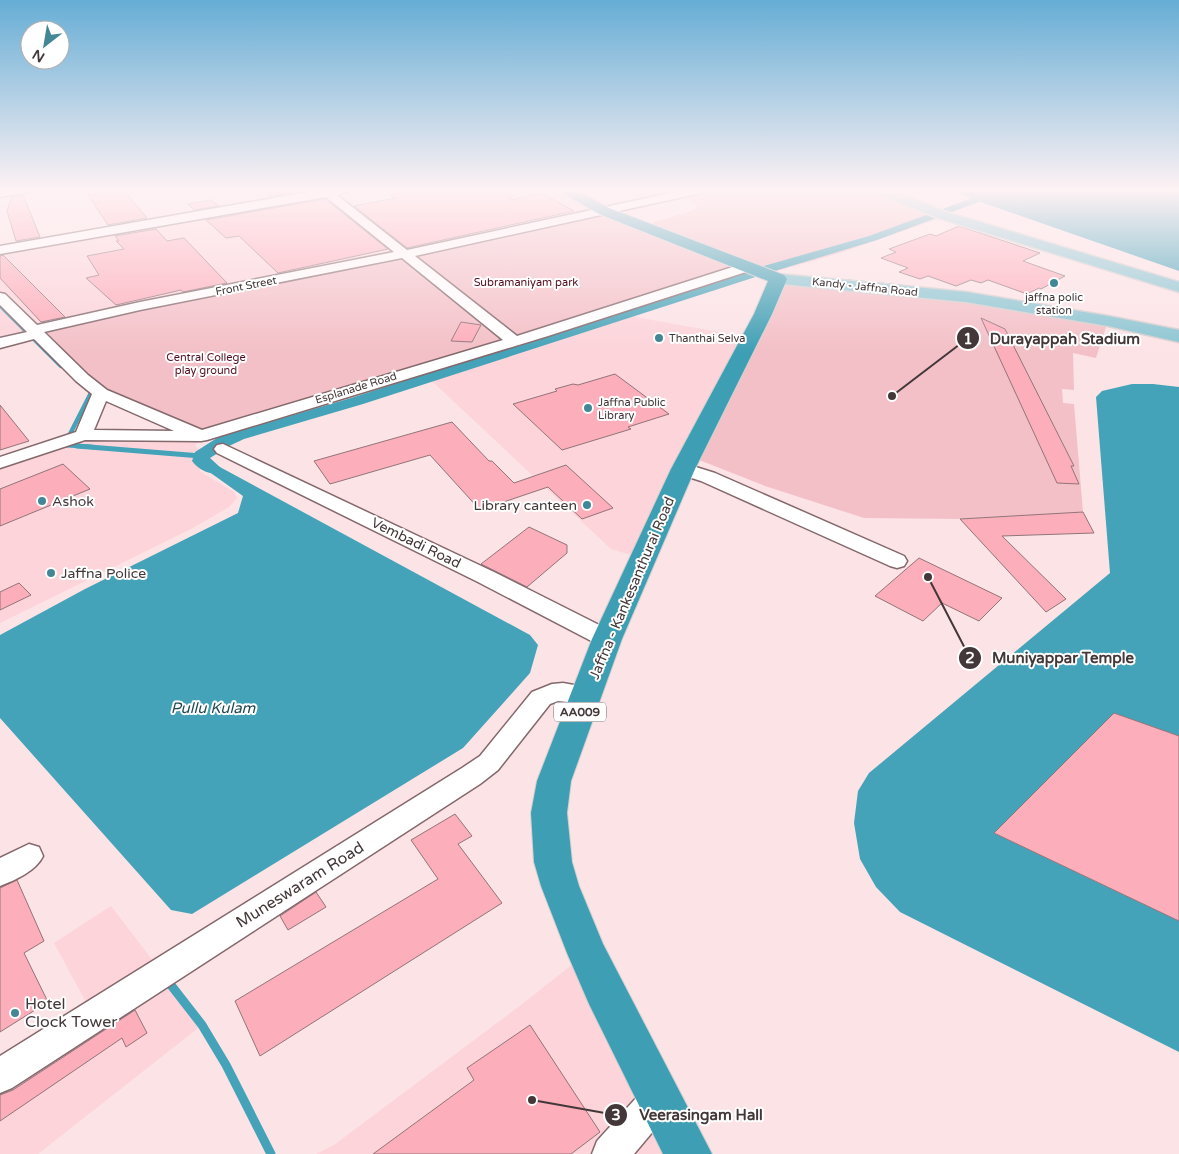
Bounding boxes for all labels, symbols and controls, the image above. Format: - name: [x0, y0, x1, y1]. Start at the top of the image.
- north arrow: [20, 20, 70, 70]
- text: N: [29, 46, 48, 66]
- street label: Front Street: [214, 274, 278, 298]
- street label: Kandy - Jaffna Road: [811, 275, 919, 299]
- park label: Subramaniyam park: [474, 276, 578, 289]
- marker: jaffna polic station: [1048, 277, 1060, 289]
- place label: jaffna polic station: [1024, 291, 1083, 317]
- callout: Durayappah Stadium: [955, 323, 1150, 353]
- text: 1: [963, 330, 973, 348]
- text: Durayappah Stadium: [990, 330, 1140, 349]
- marker: Thanthai Selva: [653, 332, 665, 344]
- place label: Thanthai Selva: [669, 332, 745, 345]
- park label: Central College play ground: [166, 351, 246, 377]
- street label: Esplanade Road: [314, 369, 398, 407]
- place label: Jaffna Public Library: [598, 396, 666, 422]
- marker: Jaffna Public Library: [582, 402, 594, 414]
- place label: Ashok: [52, 493, 94, 510]
- street label: Jaffna - Kankesanthurai Road: [586, 494, 678, 682]
- marker: Ashok: [36, 495, 48, 507]
- place label: Library canteen: [474, 497, 577, 514]
- marker: Library canteen: [581, 499, 593, 511]
- street label: Vembadi Road: [368, 514, 464, 572]
- place label: Jaffna Police: [61, 565, 146, 582]
- marker: Jaffna Police: [45, 567, 57, 579]
- callout: Muniyappar Temple: [957, 643, 1144, 673]
- text: 2: [965, 649, 975, 667]
- text: Muniyappar Temple: [992, 649, 1134, 668]
- water label: Pullu Kulam: [171, 699, 257, 717]
- road number: AA009: [554, 702, 606, 722]
- street label: Muneswaram Road: [232, 838, 368, 932]
- place label: Hotel Clock Tower: [25, 994, 118, 1032]
- marker: Hotel Clock Tower: [9, 1007, 21, 1019]
- callout: Veerasingam Hall: [604, 1100, 772, 1130]
- text: 3: [611, 1106, 621, 1124]
- text: Veerasingam Hall: [639, 1106, 763, 1125]

